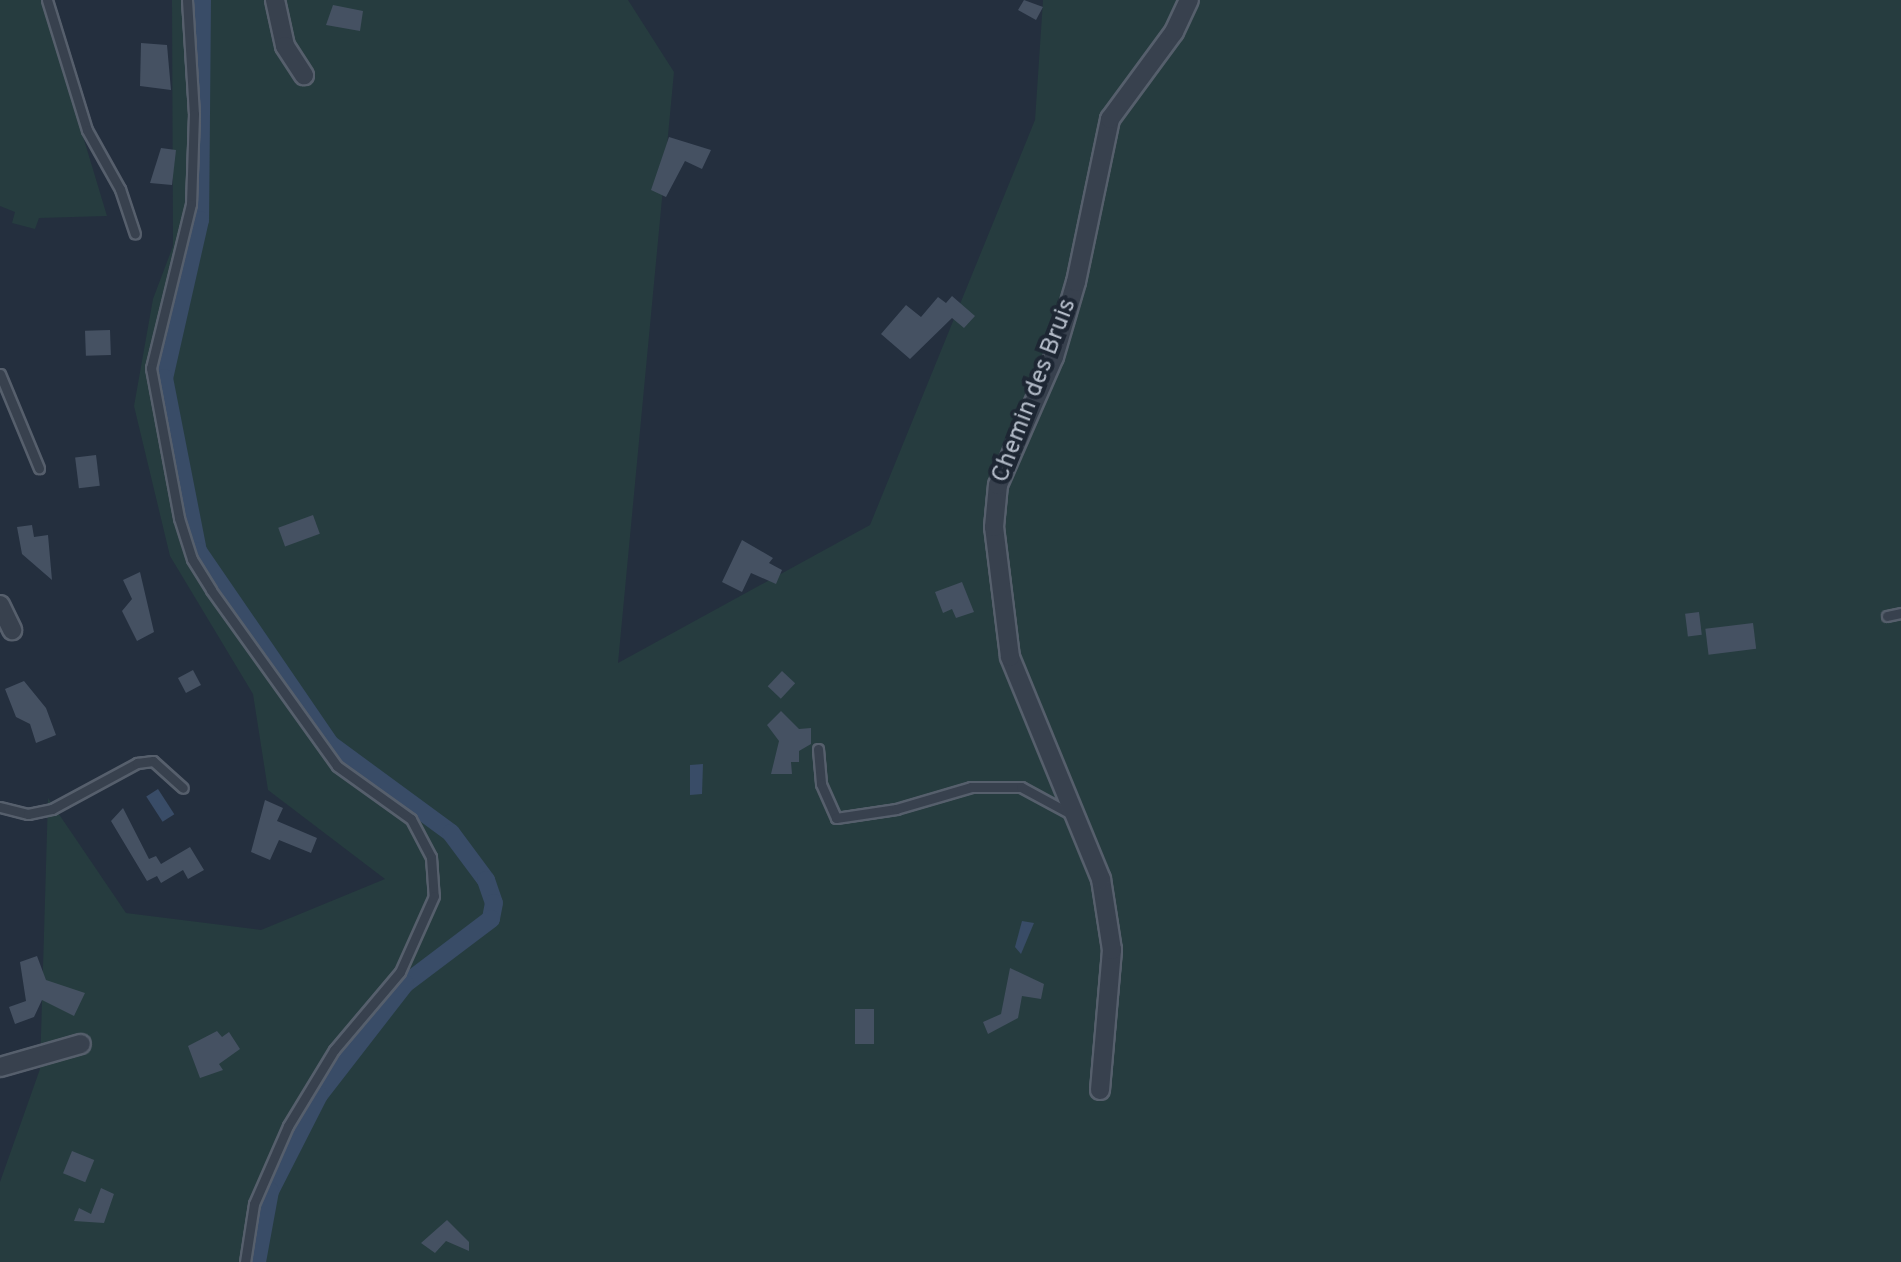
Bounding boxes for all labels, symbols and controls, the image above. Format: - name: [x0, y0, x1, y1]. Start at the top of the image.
- street label: Chemin des Bruis: [986, 295, 1084, 487]

